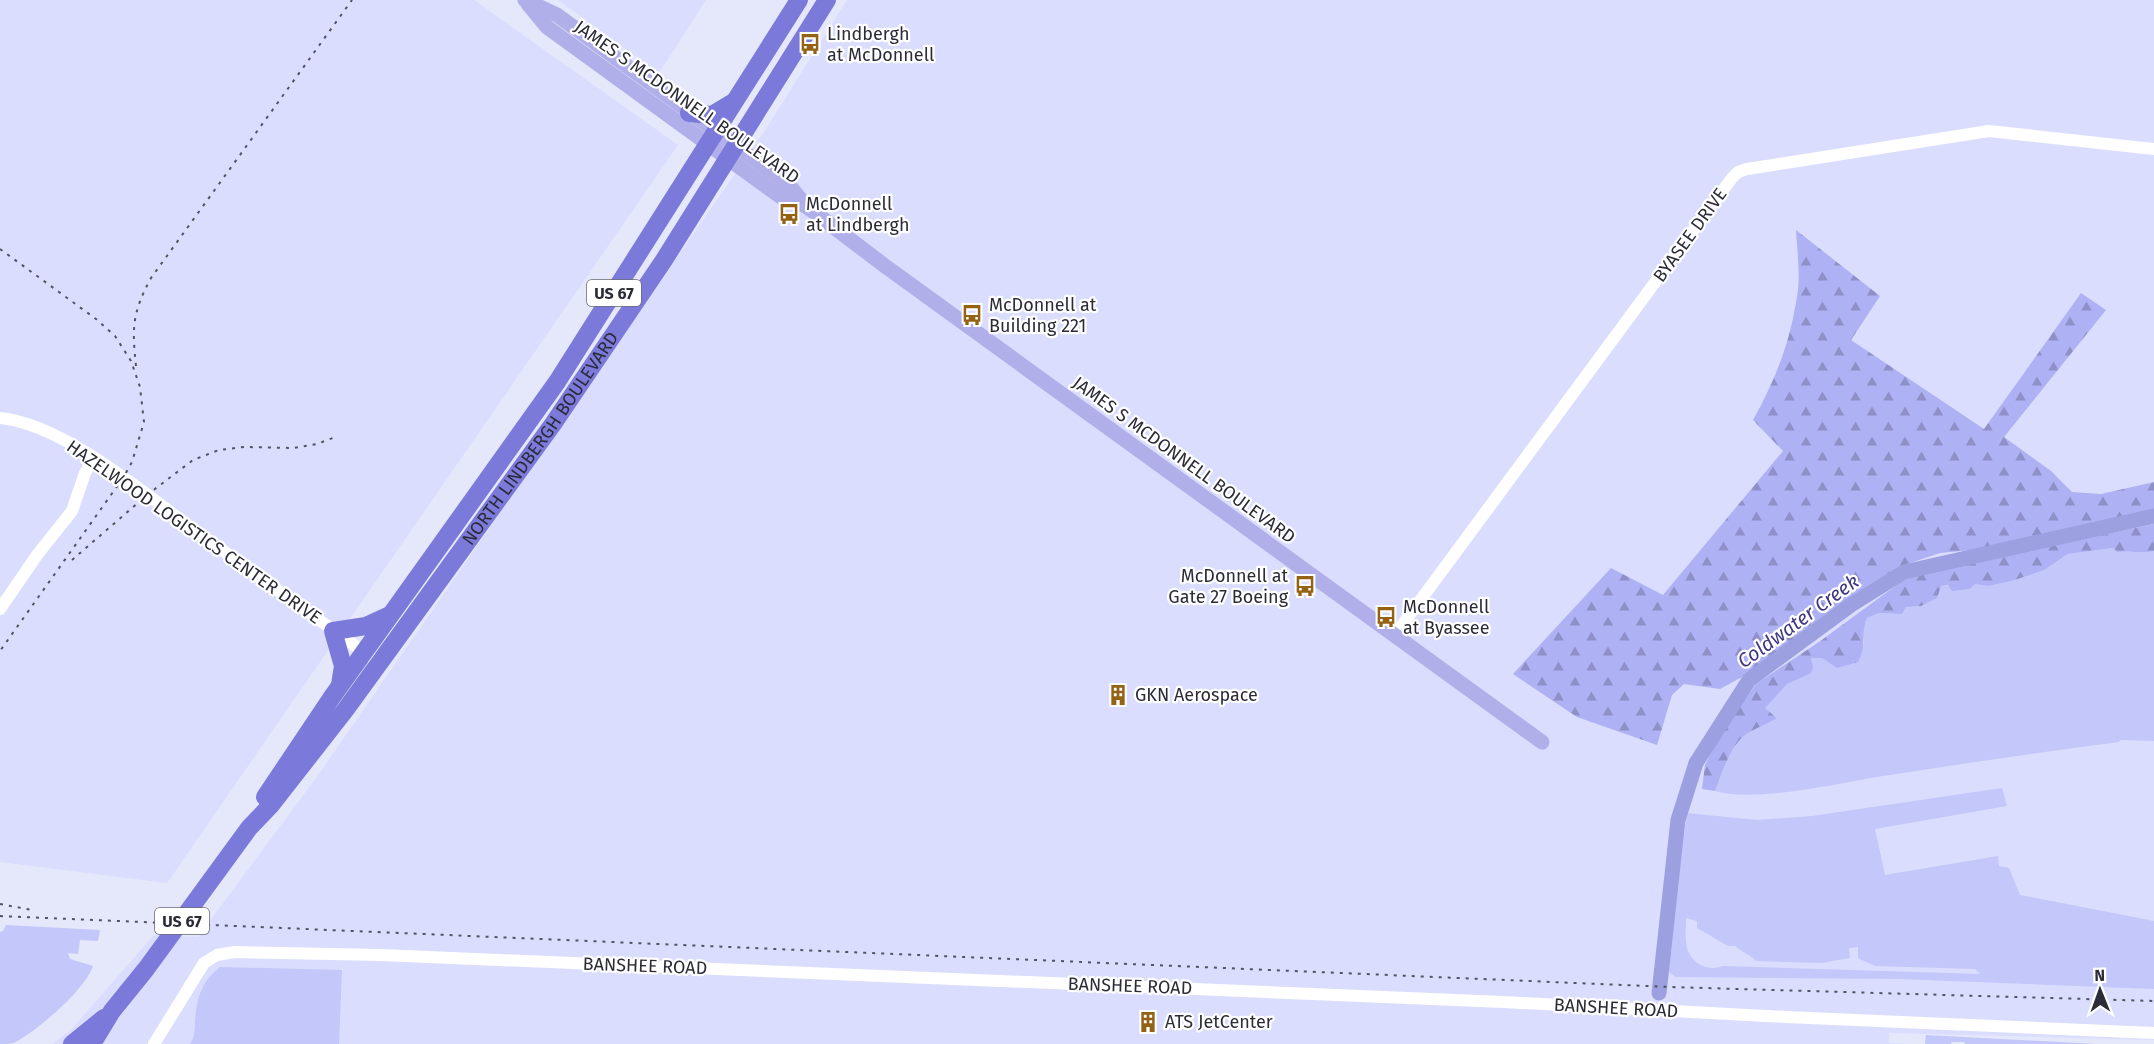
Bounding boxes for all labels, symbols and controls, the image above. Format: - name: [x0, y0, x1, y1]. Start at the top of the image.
- street label: JAMES S MCDONNELL BOULEVARD: [570, 16, 804, 188]
- place label: Lindbergh at McDonnell: [827, 23, 934, 66]
- bus stop icon: Lindbergh at McDonnell: [798, 32, 822, 56]
- street label: BYASEE DRIVE: [1648, 184, 1732, 286]
- place label: McDonnell at Lindbergh: [806, 193, 910, 236]
- bus stop icon: McDonnell at Lindbergh: [777, 202, 801, 226]
- road number: US 67: [587, 280, 641, 306]
- place label: McDonnell at Building 221: [989, 294, 1097, 337]
- bus stop icon: McDonnell at Building 221: [960, 303, 984, 327]
- street label: NORTH LINDBERGH BOULEVARD: [458, 328, 623, 550]
- street label: JAMES S MCDONNELL BOULEVARD: [1068, 372, 1300, 548]
- street label: HAZELWOOD LOGISTICS CENTER DRIVE: [62, 435, 326, 629]
- place label: McDonnell at Gate 27 Boeing: [1168, 565, 1289, 608]
- water label: Coldwater Creek: [1733, 569, 1864, 673]
- bus stop icon: McDonnell at Gate 27 Boeing: [1293, 574, 1317, 598]
- place label: McDonnell at Byassee: [1403, 596, 1489, 639]
- bus stop icon: McDonnell at Byassee: [1374, 605, 1398, 629]
- building icon: GKN Aerospace: [1106, 683, 1130, 707]
- place label: GKN Aerospace: [1135, 684, 1258, 706]
- road number: US 67: [155, 908, 209, 934]
- street label: BANSHEE ROAD: [582, 953, 708, 979]
- north arrow: [2070, 960, 2130, 1020]
- text: N: [2094, 966, 2105, 985]
- street label: BANSHEE ROAD: [1067, 973, 1193, 999]
- street label: BANSHEE ROAD: [1553, 994, 1679, 1022]
- building icon: ATS JetCenter: [1136, 1010, 1160, 1034]
- place label: ATS JetCenter: [1165, 1011, 1273, 1033]

